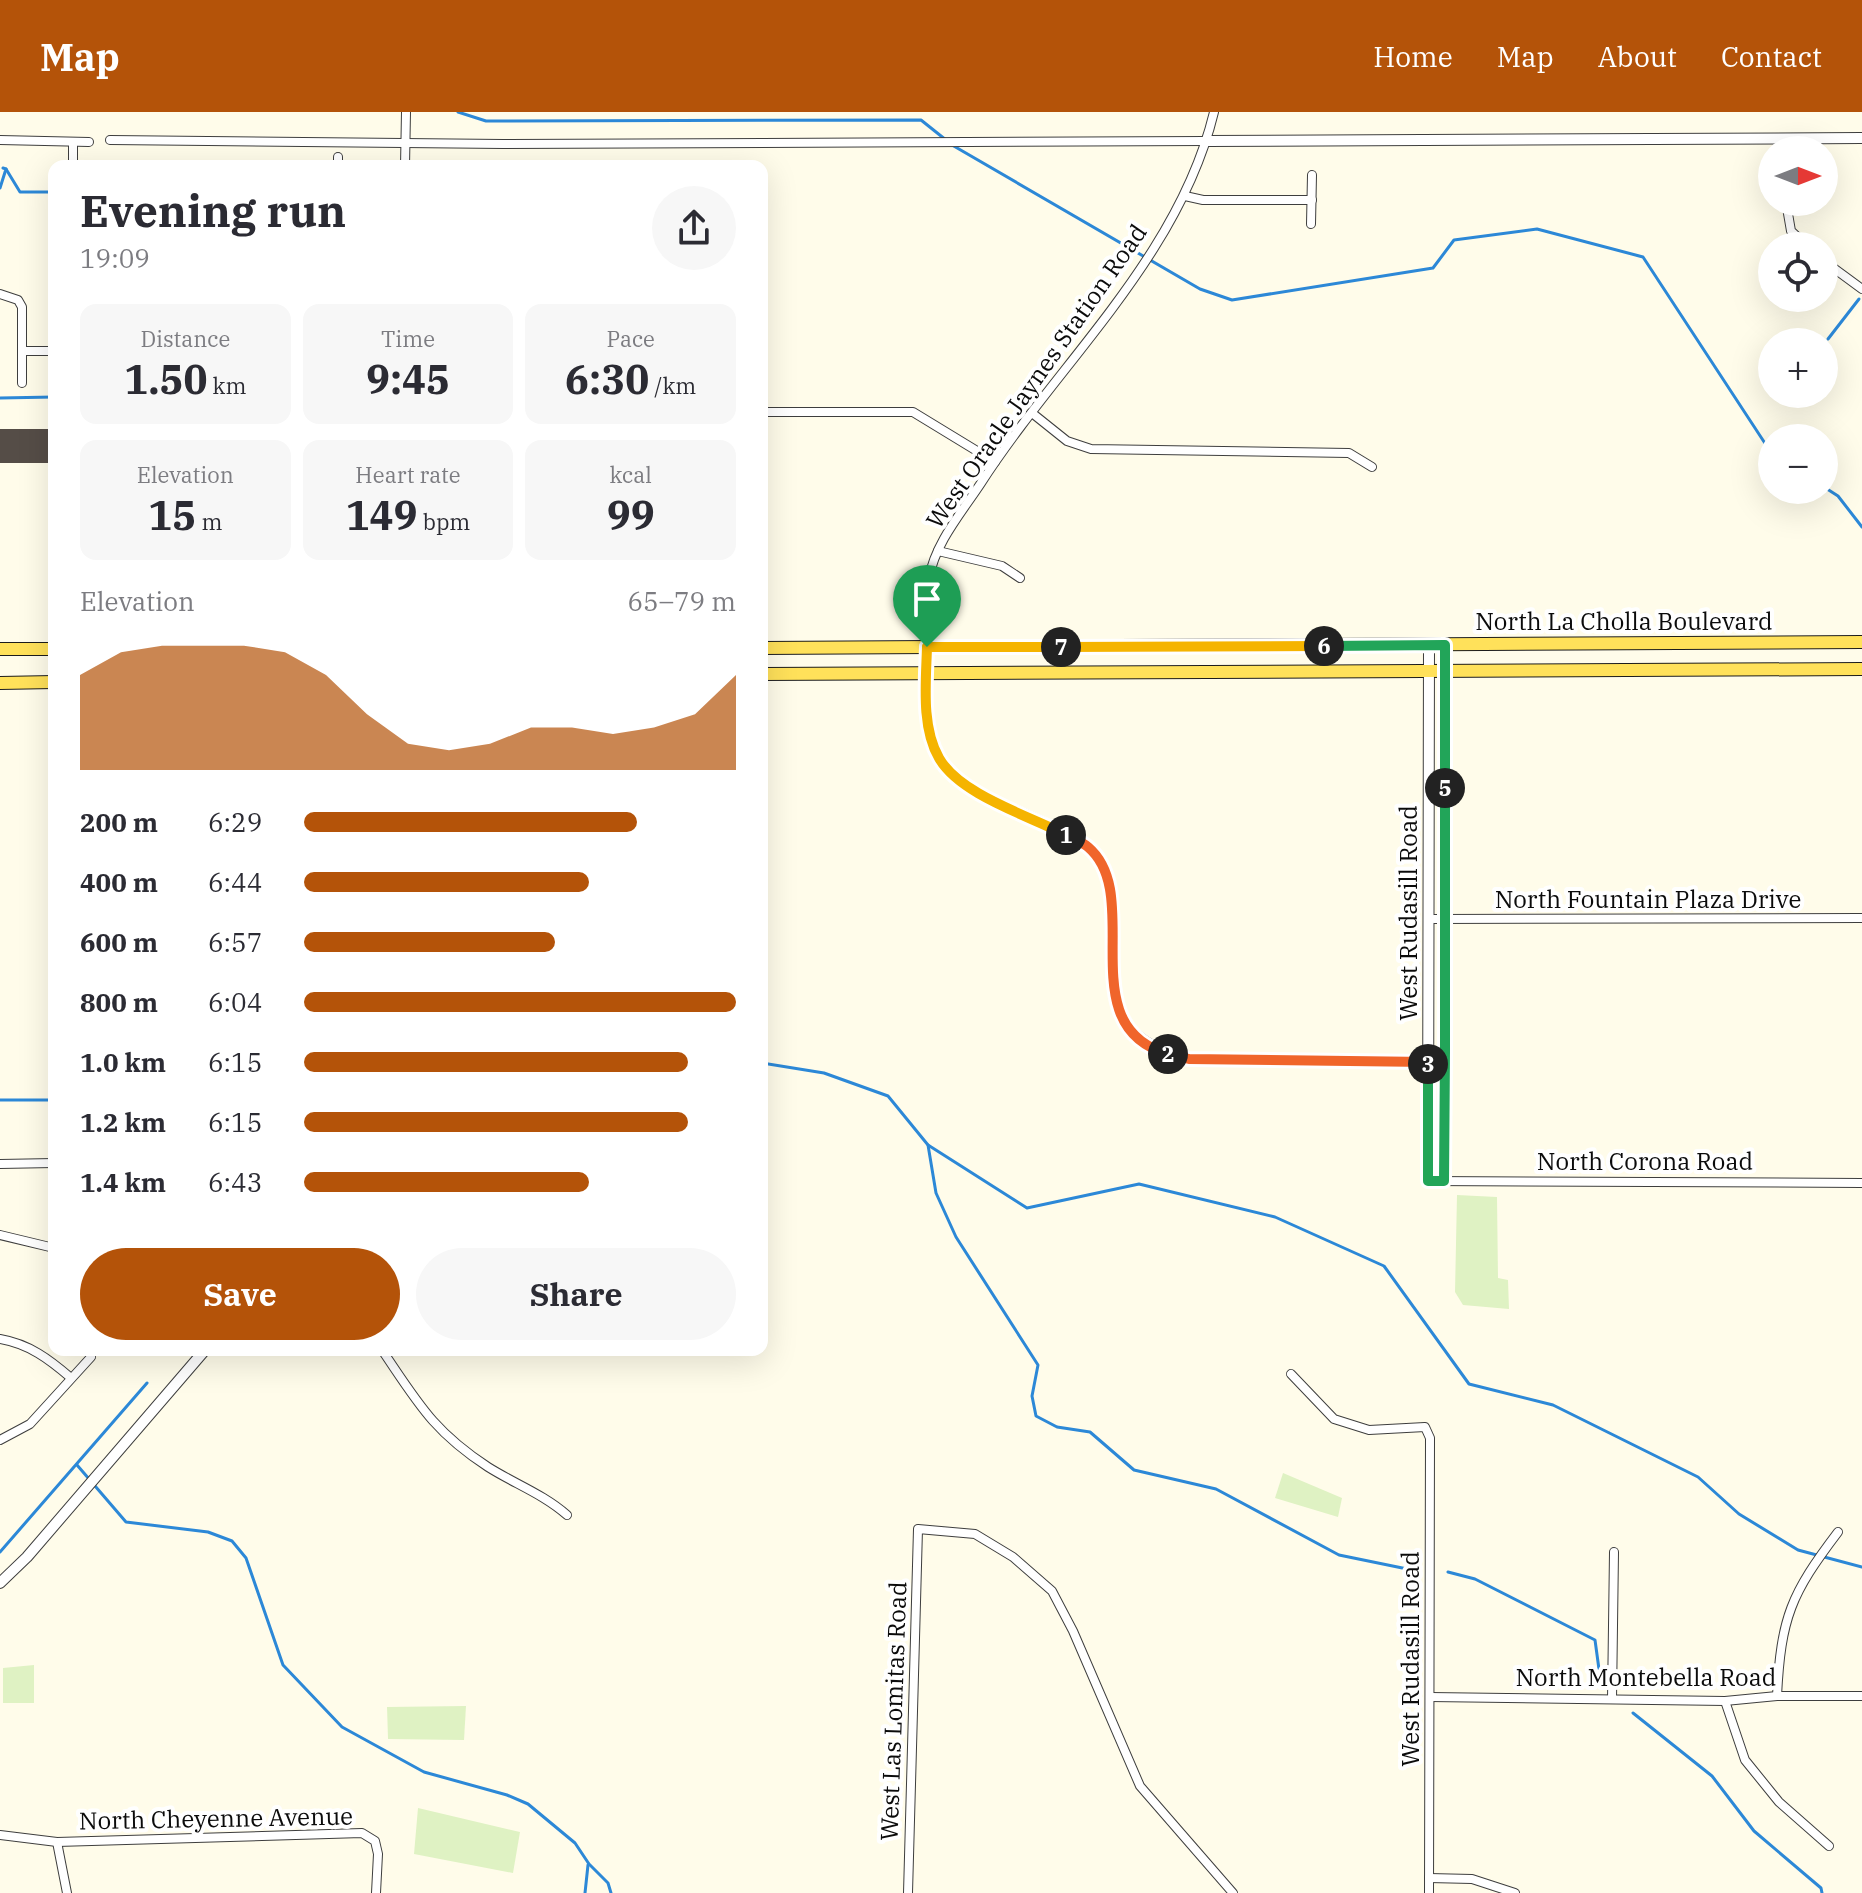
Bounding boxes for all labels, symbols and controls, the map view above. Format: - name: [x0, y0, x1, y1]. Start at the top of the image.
- text: Map: [40, 32, 120, 81]
- text: Home: [1373, 38, 1453, 75]
- text: Map: [1497, 38, 1554, 75]
- text: About: [1598, 38, 1677, 75]
- text: Contact: [1721, 38, 1822, 75]
- north arrow: [1758, 136, 1838, 216]
- map controls: [1758, 136, 1838, 504]
- text: Evening run: [80, 182, 346, 239]
- button: share: [652, 186, 736, 270]
- street label: West Oracle Jaynes Station Road: [918, 217, 1154, 535]
- button: locate: [1758, 232, 1838, 312]
- text: 19:09: [80, 241, 150, 275]
- text: Distance: [140, 324, 230, 353]
- text: Time: [381, 324, 435, 353]
- text: Pace: [606, 324, 655, 353]
- button: +: [1758, 328, 1838, 408]
- text: 1.50: [124, 353, 208, 405]
- text: 9:45: [366, 353, 450, 405]
- text: 6:30: [565, 353, 649, 405]
- text: km: [208, 371, 246, 400]
- text: /km: [649, 371, 696, 400]
- button: −: [1758, 424, 1838, 504]
- text: Elevation: [137, 460, 234, 489]
- text: Heart rate: [355, 460, 461, 489]
- text: kcal: [609, 460, 652, 489]
- text: 15: [148, 489, 196, 541]
- text: 149: [346, 489, 418, 541]
- text: 99: [607, 489, 655, 541]
- text: m: [196, 507, 222, 536]
- text: bpm: [418, 507, 470, 536]
- pin: [893, 565, 961, 647]
- icon: arrive: [905, 577, 949, 621]
- text: Elevation: [80, 584, 195, 618]
- text: 65–79 m: [628, 584, 736, 618]
- street label: North La Cholla Boulevard: [1475, 605, 1773, 637]
- pin: 6: [1304, 626, 1344, 666]
- pin: 7: [1041, 627, 1081, 667]
- text: 6: [1317, 631, 1331, 660]
- text: 7: [1054, 632, 1068, 661]
- pin: 5: [1425, 768, 1465, 808]
- text: 5: [1438, 773, 1452, 802]
- text: 200 m: [80, 805, 158, 839]
- text: 6:29: [208, 805, 262, 839]
- street label: West Rudasill Road: [1392, 805, 1424, 1021]
- pin: 1: [1046, 815, 1086, 855]
- text: 1: [1059, 820, 1073, 849]
- text: 400 m: [80, 865, 158, 899]
- text: 6:44: [208, 865, 262, 899]
- street label: North Fountain Plaza Drive: [1495, 883, 1801, 915]
- text: 600 m: [80, 925, 158, 959]
- text: 6:57: [208, 925, 262, 959]
- text: 800 m: [80, 985, 158, 1019]
- text: 6:04: [208, 985, 262, 1019]
- pin: 2: [1148, 1034, 1188, 1074]
- text: 2: [1161, 1039, 1175, 1068]
- pin: 3: [1408, 1044, 1448, 1084]
- text: 1.0 km: [80, 1045, 166, 1079]
- text: 6:15: [208, 1045, 262, 1079]
- text: 3: [1421, 1049, 1435, 1078]
- text: 1.2 km: [80, 1105, 166, 1139]
- text: 6:15: [208, 1105, 262, 1139]
- street label: North Corona Road: [1537, 1145, 1753, 1177]
- text: 1.4 km: [80, 1165, 166, 1199]
- text: 6:43: [208, 1165, 262, 1199]
- button: Save: [80, 1248, 400, 1340]
- button: Share: [416, 1248, 736, 1340]
- street label: West Rudasill Road: [1394, 1551, 1426, 1767]
- street label: West Las Lomitas Road: [872, 1581, 914, 1841]
- street label: North Montebella Road: [1516, 1661, 1776, 1693]
- street label: North Cheyenne Avenue: [79, 1800, 353, 1836]

